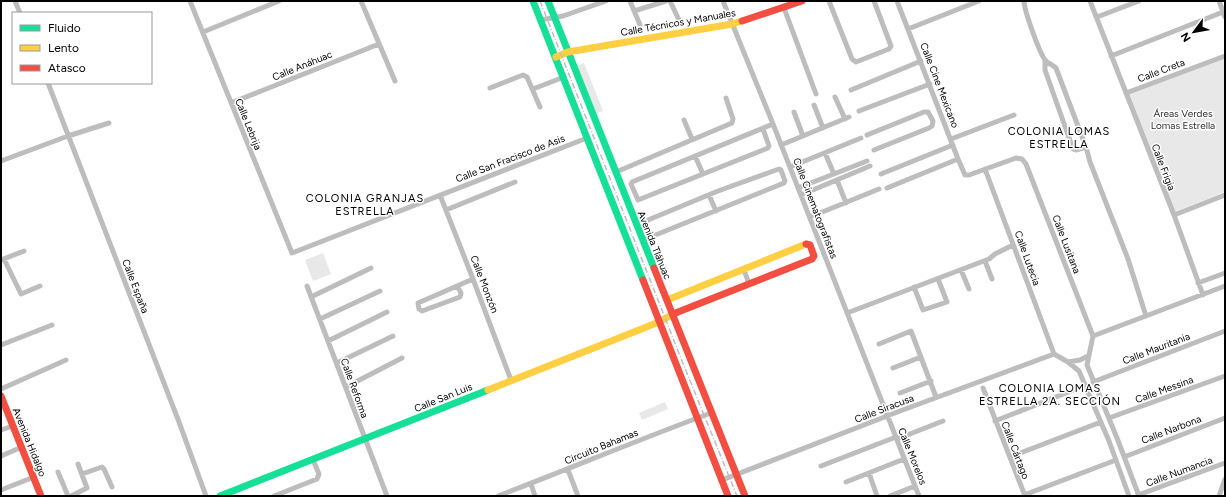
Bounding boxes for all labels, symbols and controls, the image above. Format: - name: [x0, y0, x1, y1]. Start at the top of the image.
- street label: Calle Técnicos y Manuales: [620, 6, 737, 39]
- legend: [12, 12, 152, 84]
- north arrow: [1174, 12, 1214, 52]
- text: Fluido: [48, 21, 81, 35]
- text: N: [1178, 30, 1194, 44]
- text: Lento: [48, 41, 79, 55]
- street label: Calle Cine Mexicano: [917, 41, 962, 130]
- street label: Calle Anáhuac: [270, 47, 335, 83]
- street label: Calle Creta: [1136, 56, 1187, 85]
- text: Atasco: [48, 61, 86, 75]
- street label: Calle Lebrija: [232, 96, 265, 152]
- park label: Áreas Verdes Lomas Estrella: [1151, 107, 1215, 132]
- district label: COLONIA LOMAS ESTRELLA: [1008, 125, 1110, 151]
- street label: Calle San Fracisco de Asis: [454, 131, 567, 185]
- street label: Calle Frigia: [1149, 142, 1178, 192]
- street label: Calle Cinematografistas: [790, 156, 841, 261]
- district label: COLONIA GRANJAS ESTRELLA: [306, 192, 424, 218]
- street label: Avenida Tláhuac: [635, 209, 674, 282]
- street label: Calle Lusitana: [1049, 213, 1084, 275]
- street label: Calle Lutecia: [1012, 229, 1043, 287]
- street label: Calle Monzón: [468, 253, 502, 315]
- street label: Calle España: [119, 257, 152, 315]
- street label: Calle Mauritania: [1121, 330, 1192, 367]
- street label: Calle Reforma: [338, 356, 371, 420]
- street label: Calle Messina: [1133, 373, 1195, 406]
- street label: Calle San Luis: [412, 380, 475, 415]
- district label: COLONIA LOMAS ESTRELLA 2A. SECCIÓN: [979, 382, 1121, 408]
- street label: Calle Siracusa: [853, 391, 916, 426]
- street label: Avenida Hidalgo: [10, 406, 49, 479]
- street label: Calle Narbona: [1139, 412, 1203, 447]
- street label: Calle Cártago: [999, 419, 1033, 481]
- street label: Circuito Bahamas: [562, 426, 640, 467]
- street label: Calle Morelos: [895, 426, 930, 487]
- street label: Calle Numancia: [1144, 453, 1214, 490]

